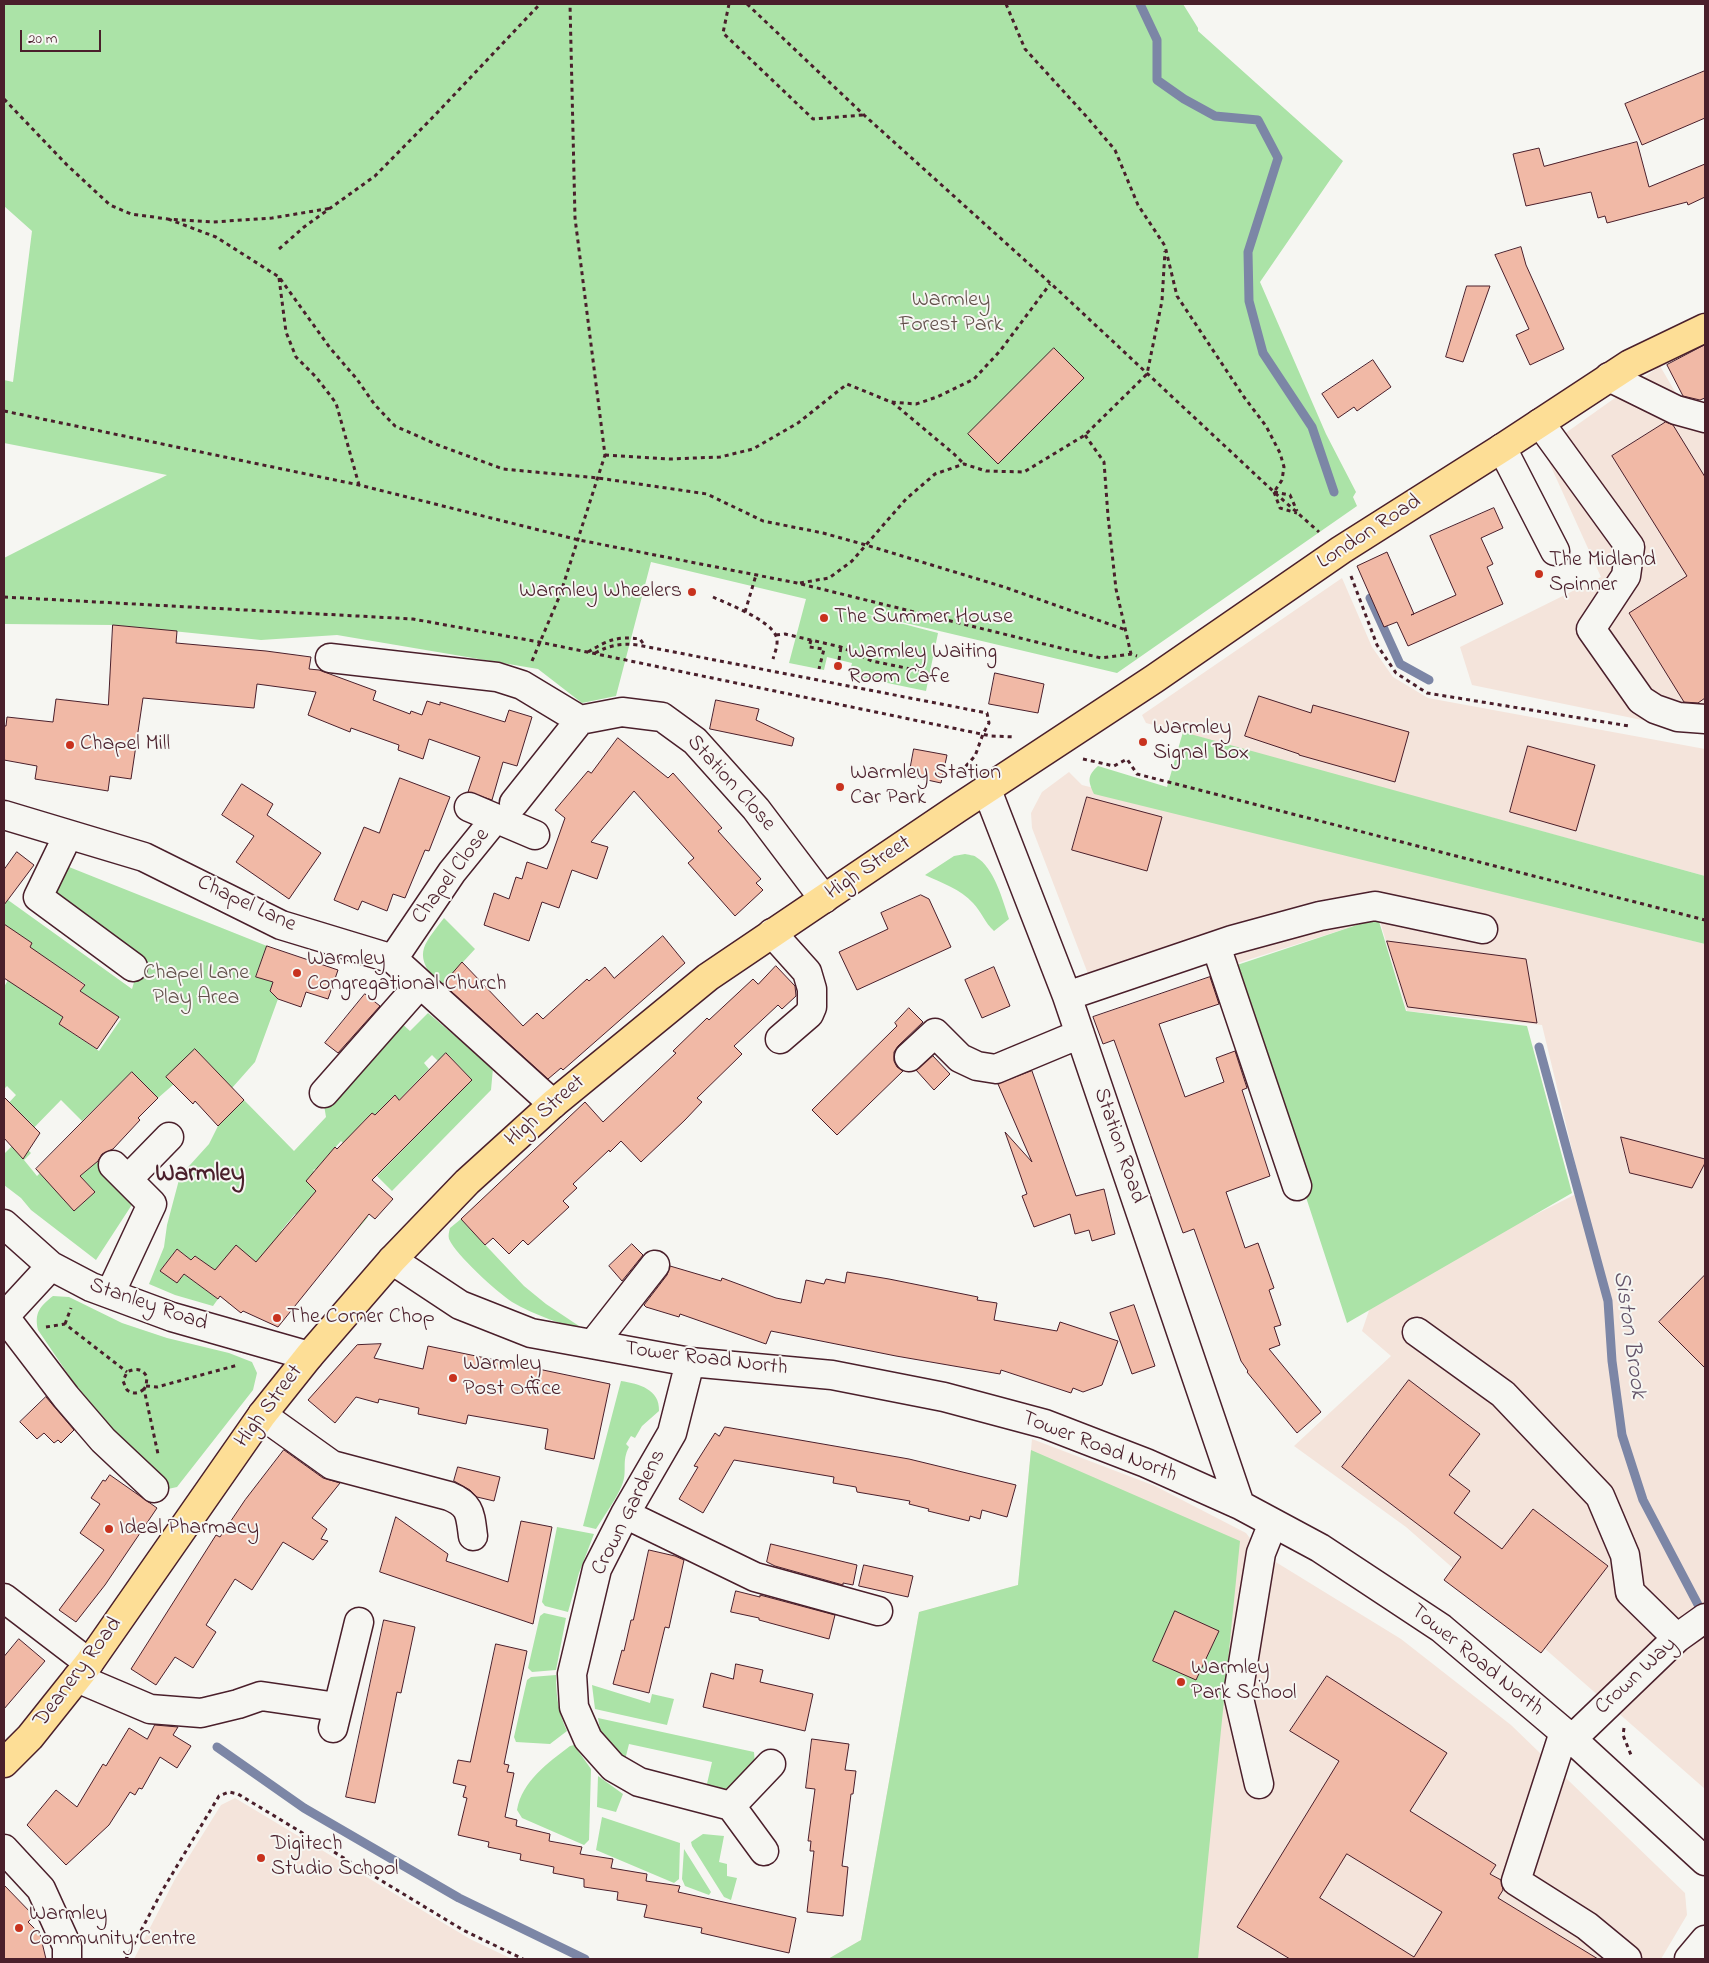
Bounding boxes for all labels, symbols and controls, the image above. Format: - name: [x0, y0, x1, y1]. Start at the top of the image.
- scale bar: [22, 20, 104, 52]
- text: 20 m: [28, 28, 57, 50]
- park label: Warmley Forest Park: [899, 288, 1003, 340]
- street label: London Road: [1313, 490, 1427, 576]
- place label: The Midland Spinner: [1549, 548, 1656, 600]
- marker: The Midland Spinner: [1533, 568, 1545, 580]
- place label: Warmley Wheelers: [519, 579, 682, 605]
- marker: Warmley Wheelers: [686, 586, 698, 598]
- place label: The Summer House: [834, 605, 1013, 631]
- marker: The Summer House: [818, 612, 830, 624]
- place label: Warmley Waiting Room Cafe: [848, 640, 997, 691]
- marker: Warmley Waiting Room Cafe: [832, 660, 844, 672]
- place label: Warmley Signal Box: [1153, 716, 1249, 768]
- street label: Station Close: [680, 730, 780, 838]
- place label: Chapel Mill: [80, 732, 170, 758]
- marker: Warmley Signal Box: [1137, 736, 1149, 748]
- marker: Chapel Mill: [64, 739, 76, 751]
- place label: Warmley Station Car Park: [850, 761, 1001, 812]
- marker: Warmley Station Car Park: [834, 781, 846, 793]
- street label: Chapel Close: [407, 824, 497, 930]
- street label: High Street: [821, 831, 917, 907]
- street label: Chapel Lane: [192, 871, 300, 939]
- place label: Warmley Congregational Church: [307, 947, 507, 998]
- park label: Chapel Lane Play Area: [143, 961, 249, 1012]
- marker: Warmley Congregational Church: [291, 967, 303, 979]
- street label: High Street: [501, 1070, 591, 1154]
- street label: Station Road: [1086, 1085, 1150, 1207]
- district label: Warmley: [155, 1161, 245, 1191]
- water label: Siston Brook: [1605, 1269, 1651, 1401]
- street label: Stanley Road: [85, 1273, 211, 1339]
- place label: The Corner Chop: [287, 1305, 435, 1331]
- marker: The Corner Chop: [271, 1312, 283, 1324]
- street label: Tower Road North: [623, 1337, 789, 1383]
- place label: Warmley Post Office: [463, 1352, 561, 1404]
- street label: High Street: [230, 1360, 310, 1454]
- marker: Warmley Post Office: [447, 1372, 459, 1384]
- street label: Tower Road North: [1018, 1406, 1180, 1490]
- street label: Crown Gardens: [587, 1446, 673, 1580]
- place label: Ideal Pharmacy: [119, 1516, 259, 1542]
- marker: Ideal Pharmacy: [103, 1523, 115, 1535]
- street label: Tower Road North: [1404, 1599, 1548, 1723]
- street label: Deanery Road: [29, 1613, 129, 1733]
- street label: Crown Way: [1591, 1632, 1683, 1722]
- place label: Warmley Park School: [1191, 1656, 1297, 1708]
- marker: Warmley Park School: [1175, 1676, 1187, 1688]
- place label: Digitech Studio School: [271, 1832, 399, 1884]
- marker: Digitech Studio School: [255, 1852, 267, 1864]
- place label: Warmley Community Centre: [29, 1902, 196, 1954]
- marker: Warmley Community Centre: [13, 1922, 25, 1934]

